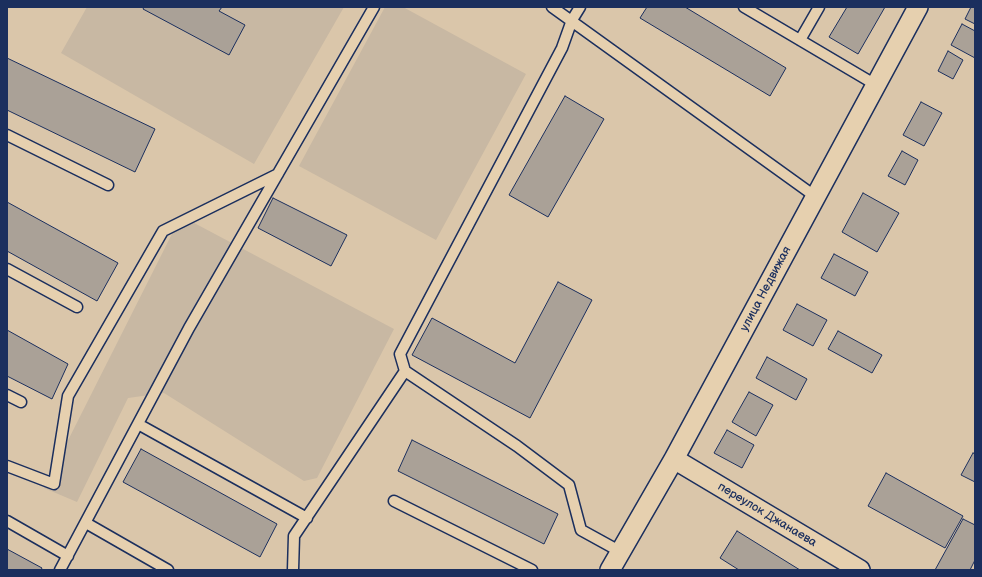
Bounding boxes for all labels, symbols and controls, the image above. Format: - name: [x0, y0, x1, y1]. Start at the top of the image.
- street label: улица Недвижая: [738, 244, 794, 334]
- street label: переулок Джанаева: [715, 480, 819, 550]

